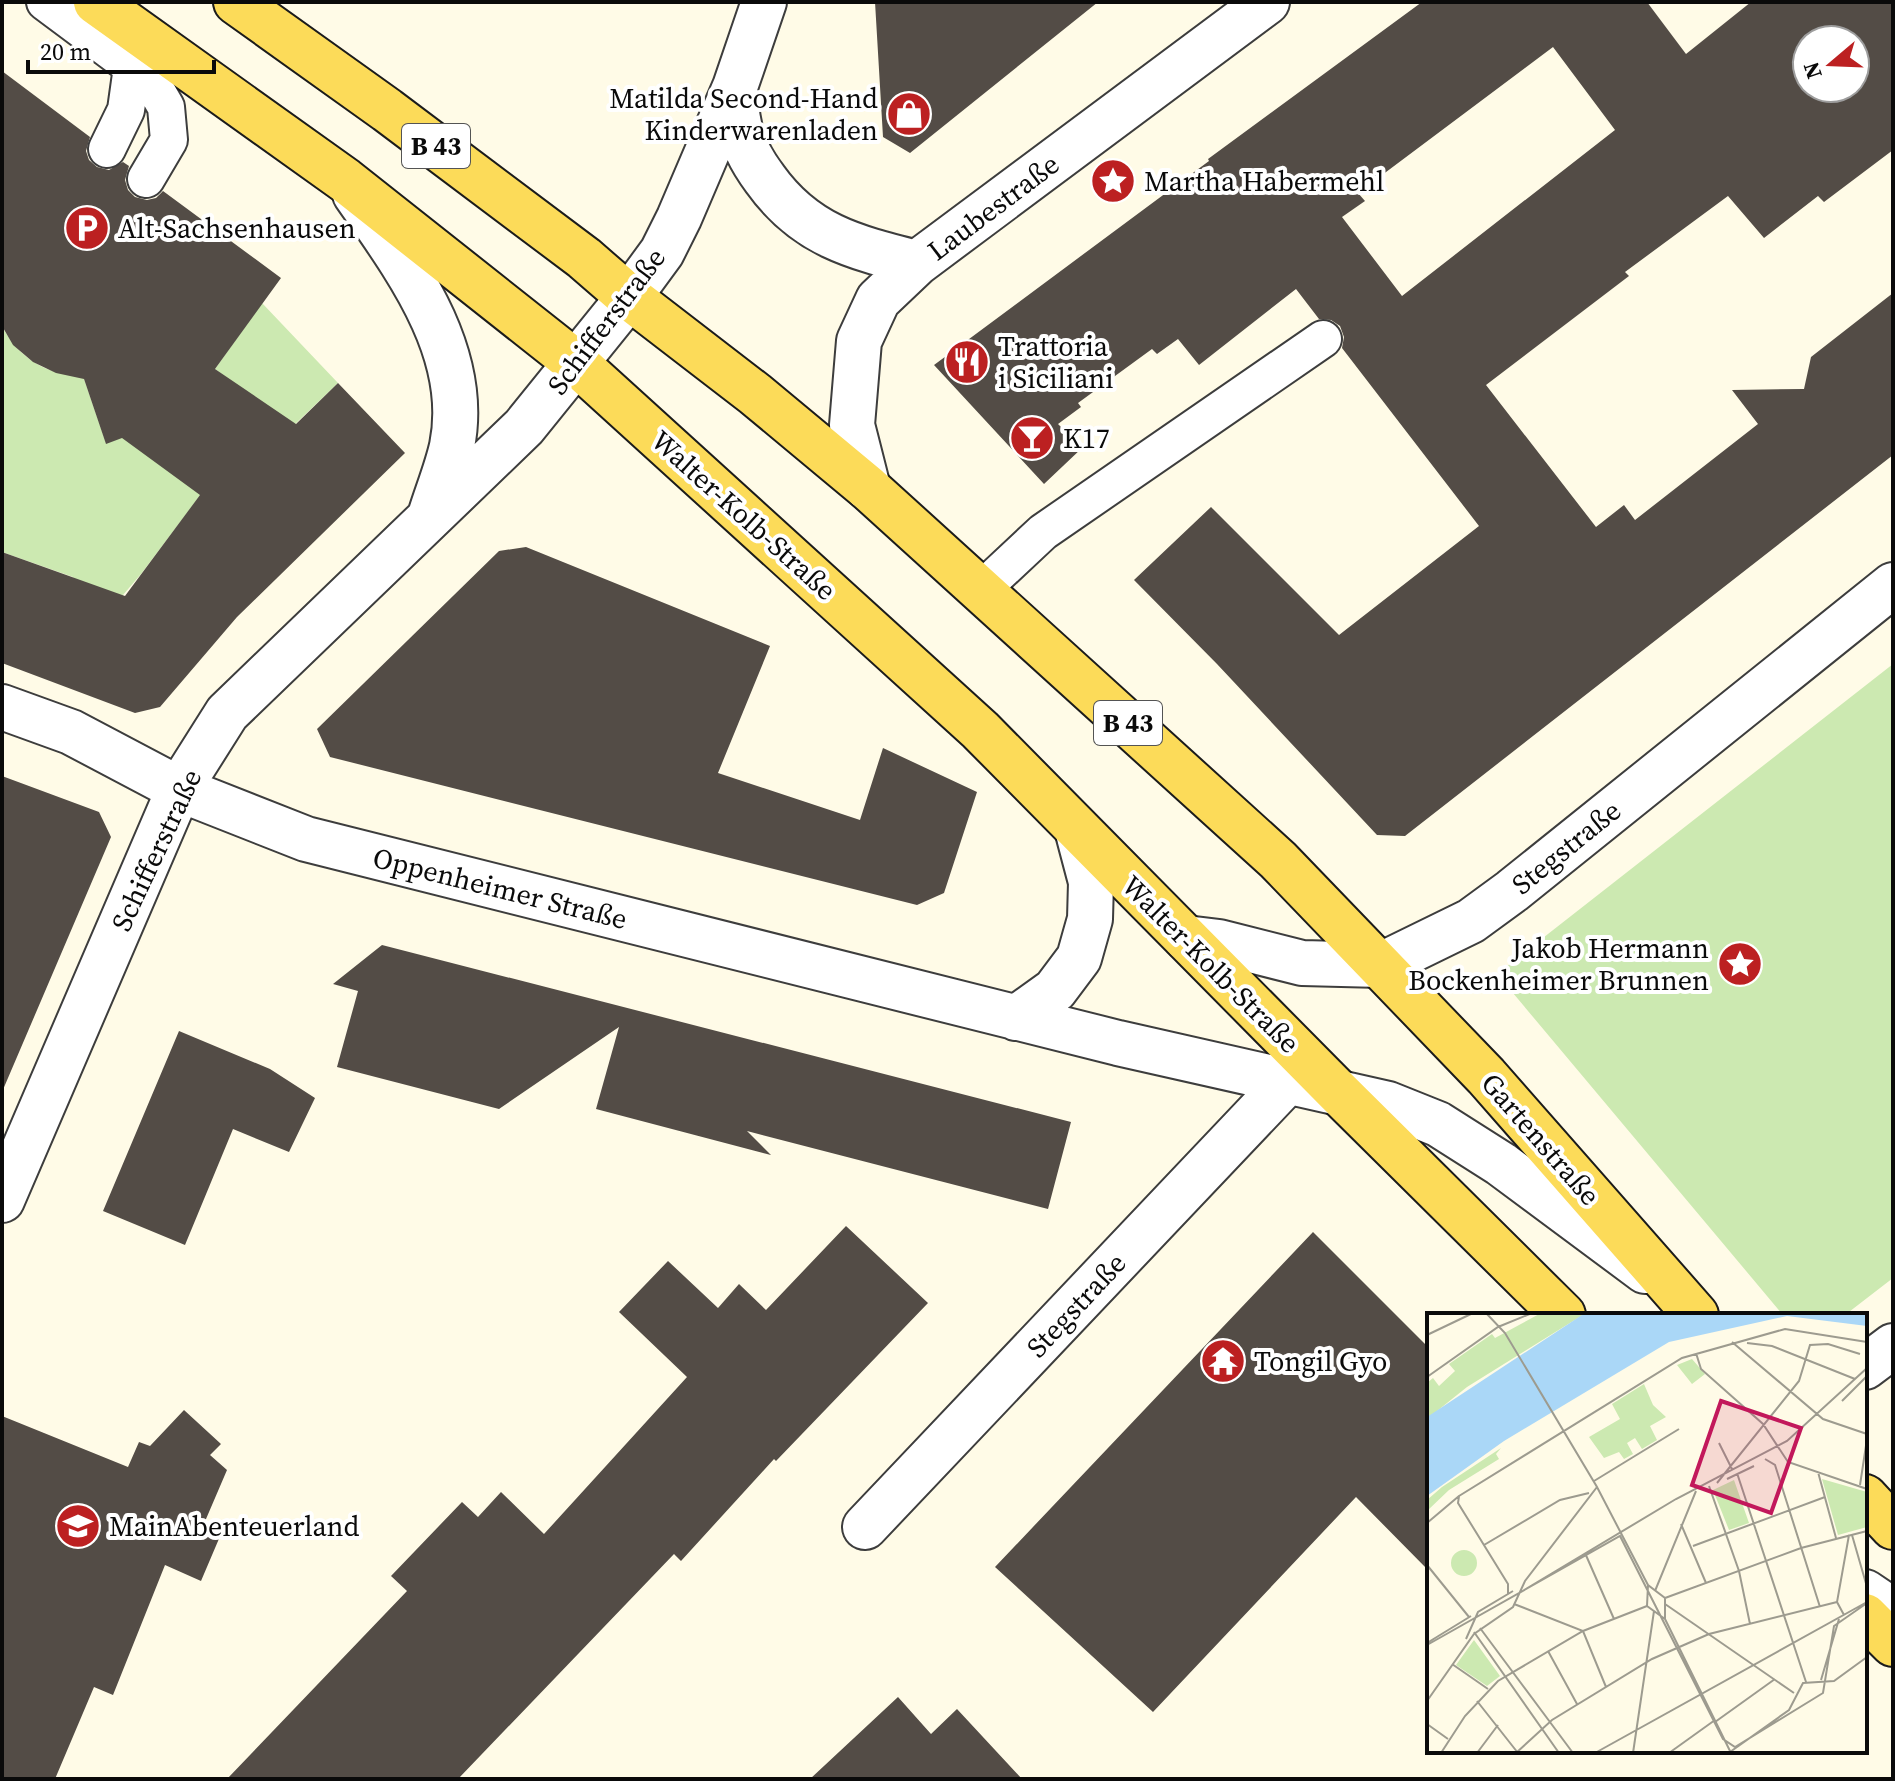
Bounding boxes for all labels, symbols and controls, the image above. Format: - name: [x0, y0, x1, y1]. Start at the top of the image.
- scale bar: [28, 24, 214, 74]
- north arrow: [1791, 24, 1871, 104]
- text: 20 m: [40, 35, 91, 68]
- text: N: [1795, 58, 1829, 83]
- place label: Matilda Second-Hand Kinderwarenladen: [609, 79, 878, 149]
- shop icon: Matilda Second-Hand Kinderwarenladen: [885, 90, 933, 138]
- road number: B 43: [402, 124, 470, 168]
- street label: Laubestraße: [919, 145, 1067, 269]
- place icon: Martha Habermehl: [1089, 157, 1137, 205]
- place label: Martha Habermehl: [1144, 162, 1384, 200]
- parking icon: Alt-Sachsenhausen: [63, 204, 111, 252]
- place label: Alt-Sachsenhausen: [118, 209, 356, 247]
- street label: Schifferstraße: [538, 240, 674, 402]
- place label: Trattoria i Siciliani: [998, 327, 1114, 397]
- restaurant icon: Trattoria i Siciliani: [943, 338, 991, 386]
- bar icon: K17: [1008, 414, 1056, 462]
- place label: K17: [1063, 419, 1110, 457]
- street label: Walter-Kolb-Straße: [643, 422, 845, 608]
- road number: B 43: [1094, 701, 1162, 745]
- street label: Schifferstraße: [102, 763, 210, 937]
- street label: Stegstraße: [1504, 791, 1628, 903]
- street label: Oppenheimer Straße: [369, 838, 631, 938]
- street label: Walter-Kolb-Straße: [1114, 867, 1308, 1061]
- place label: Jakob Hermann Bockenheimer Brunnen: [1408, 929, 1709, 999]
- place icon: Jakob Hermann Bockenheimer Brunnen: [1716, 940, 1764, 988]
- street label: Gartenstraße: [1473, 1065, 1609, 1213]
- street label: Stegstraße: [1018, 1245, 1134, 1365]
- inset map: [1427, 1313, 1867, 1753]
- temple icon: Tongil Gyo: [1199, 1337, 1247, 1385]
- place label: Tongil Gyo: [1254, 1342, 1387, 1380]
- school or university icon: MainAbenteuerland: [54, 1502, 102, 1550]
- place label: MainAbenteuerland: [109, 1507, 360, 1545]

